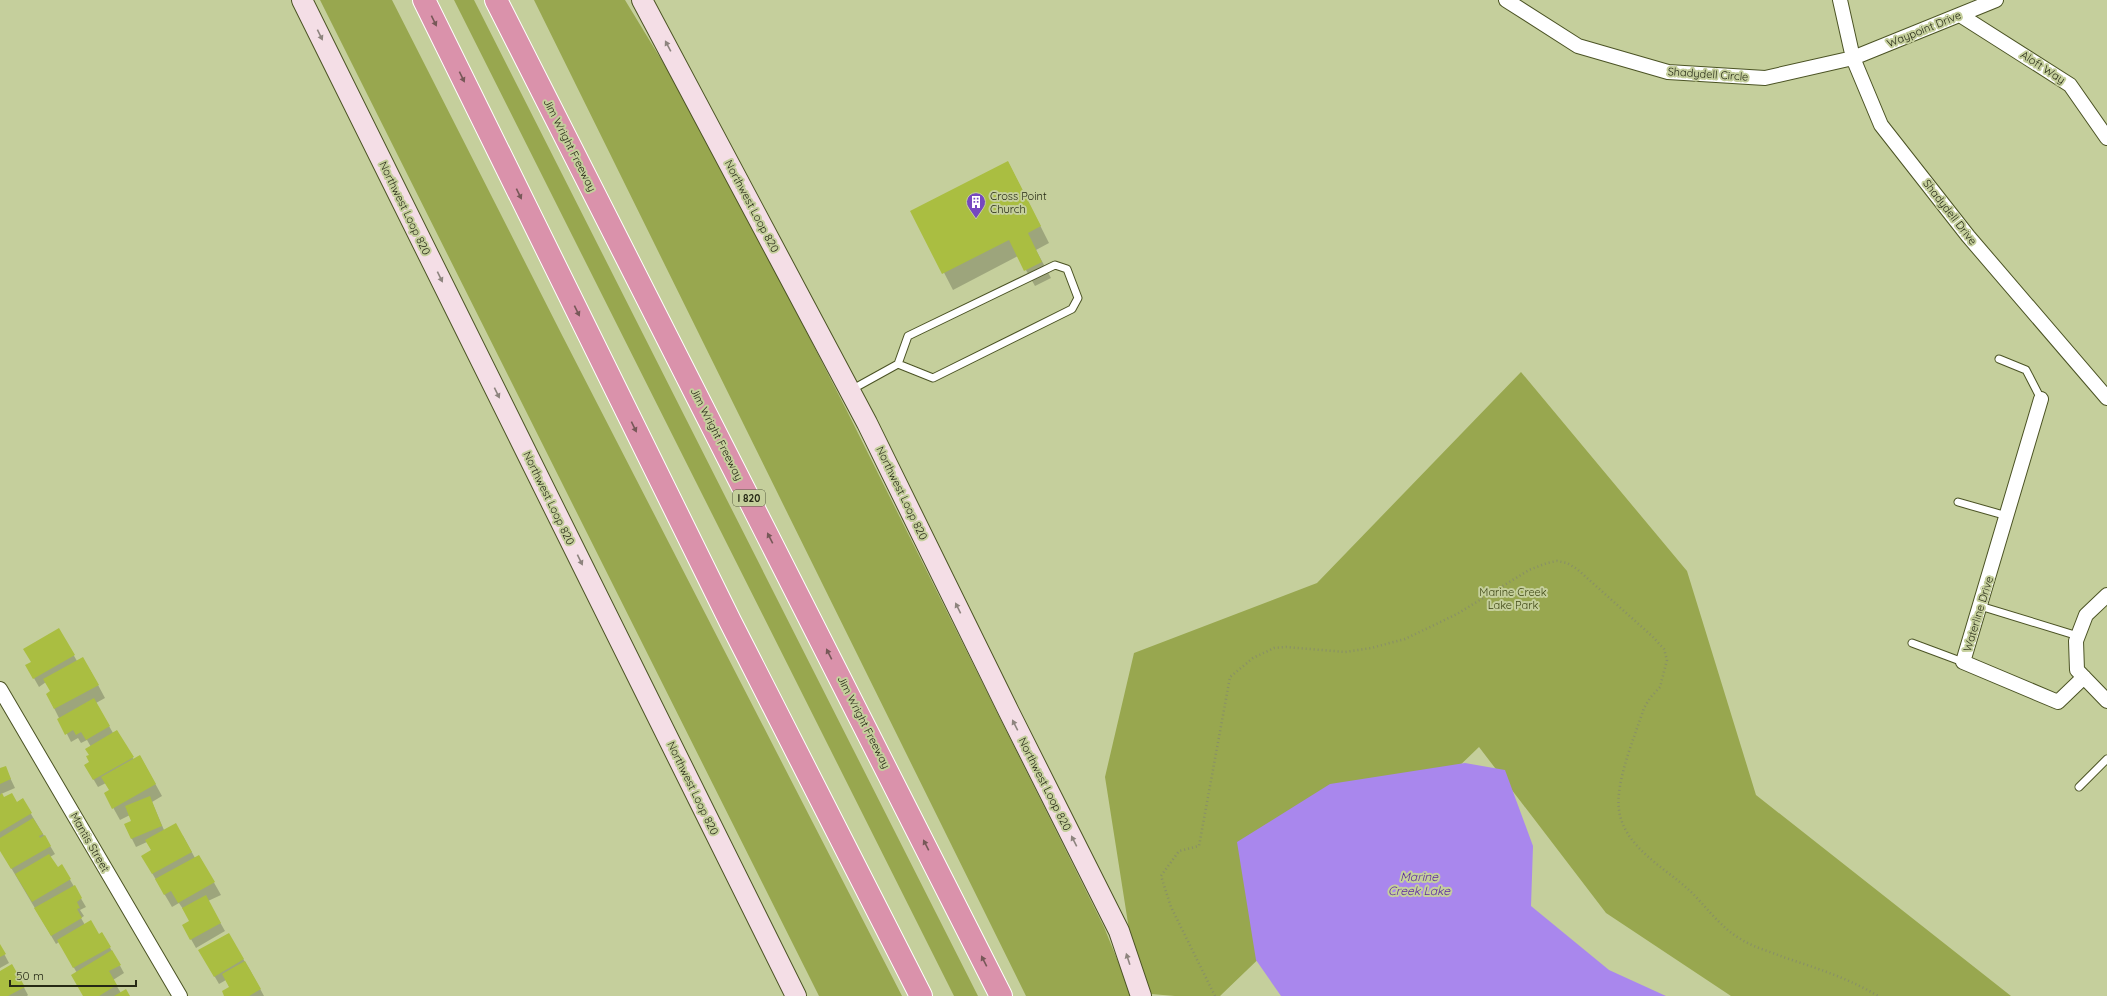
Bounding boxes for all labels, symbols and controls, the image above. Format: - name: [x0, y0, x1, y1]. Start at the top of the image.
- street label: Waypoint Drive: [1885, 8, 1963, 50]
- one-way arrow: [431, 15, 437, 27]
- one-way arrow: [316, 29, 323, 41]
- one-way arrow: [664, 40, 671, 52]
- street label: Aloft Way: [2018, 47, 2068, 87]
- street label: Shadydell Circle: [1667, 64, 1749, 84]
- one-way arrow: [459, 72, 465, 83]
- street label: Jim Wright Freeway: [540, 96, 600, 194]
- street label: Northwest Loop 820: [722, 157, 782, 255]
- street label: Northwest Loop 820: [376, 159, 434, 257]
- street label: Shadydell Drive: [1920, 176, 1980, 248]
- one-way arrow: [516, 188, 522, 200]
- place label: Cross Point Church: [990, 189, 1047, 216]
- building icon: Cross Point Church: [965, 191, 987, 219]
- one-way arrow: [436, 271, 443, 283]
- one-way arrow: [574, 305, 580, 316]
- street label: Jim Wright Freeway: [687, 385, 747, 483]
- one-way arrow: [494, 388, 500, 399]
- one-way arrow: [631, 422, 637, 433]
- street label: Northwest Loop 820: [873, 444, 931, 542]
- street label: Northwest Loop 820: [520, 449, 578, 547]
- road number: I 820: [733, 490, 765, 506]
- one-way arrow: [767, 532, 773, 544]
- one-way arrow: [577, 554, 583, 566]
- street label: Waterline Drive: [1960, 575, 1996, 653]
- park label: Marine Creek Lake Park: [1479, 585, 1547, 612]
- one-way arrow: [955, 603, 961, 614]
- one-way arrow: [825, 648, 832, 660]
- street label: Jim Wright Freeway: [834, 673, 894, 771]
- one-way arrow: [1012, 719, 1018, 731]
- street label: Northwest Loop 820: [1015, 735, 1075, 833]
- street label: Northwest Loop 820: [664, 739, 722, 837]
- street label: Mantis Street: [67, 810, 113, 874]
- one-way arrow: [1071, 836, 1077, 847]
- one-way arrow: [922, 839, 929, 851]
- water label: Marine Creek Lake: [1388, 869, 1451, 898]
- one-way arrow: [1125, 953, 1131, 965]
- one-way arrow: [981, 955, 987, 967]
- scale bar: [10, 962, 136, 988]
- text: 50 m: [16, 968, 44, 983]

